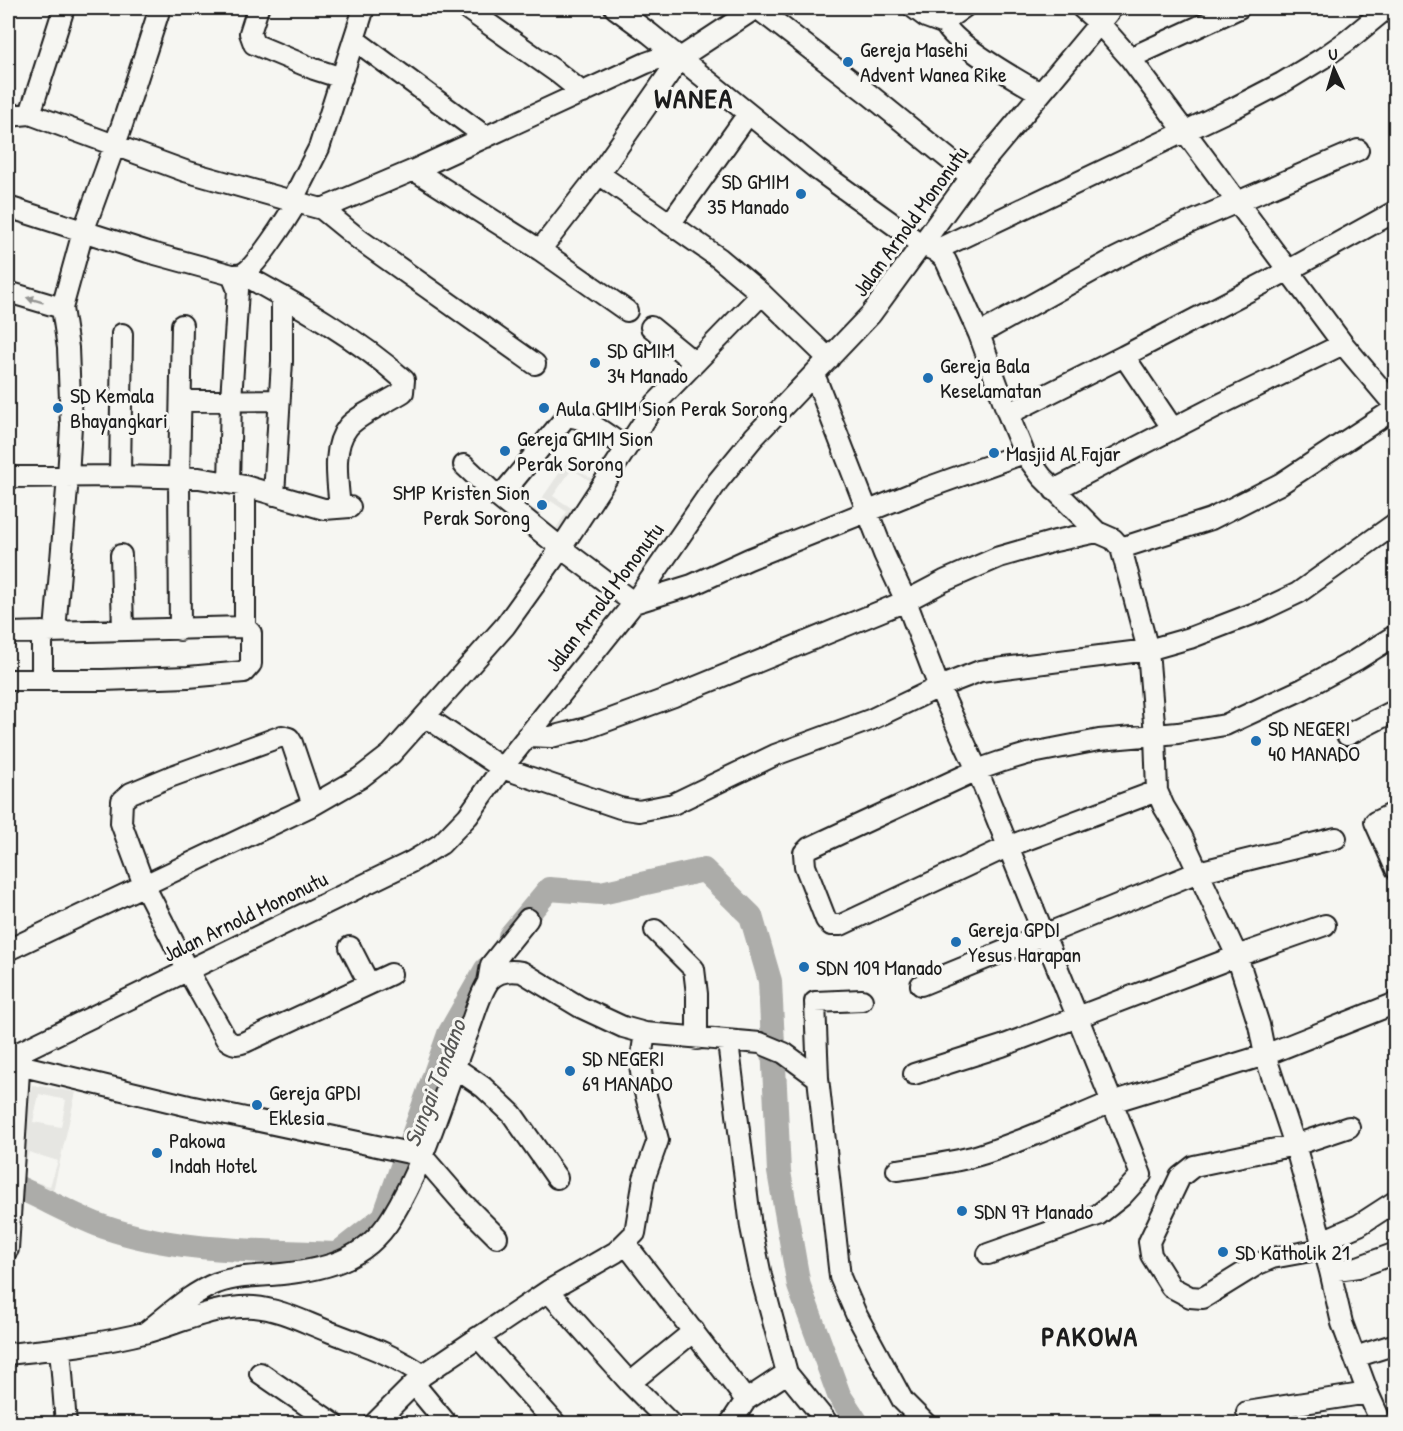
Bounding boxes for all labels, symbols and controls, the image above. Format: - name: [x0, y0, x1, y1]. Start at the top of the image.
- place label: Gereja Masehi Advent Wanea Rike: [860, 34, 1007, 89]
- north arrow: [1304, 39, 1364, 99]
- text: U: [1328, 43, 1338, 65]
- marker: Gereja Masehi Advent Wanea Rike: [841, 55, 855, 69]
- district label: WANEA: [654, 79, 734, 117]
- street label: Jalan Arnold Mononutu: [845, 139, 975, 302]
- place label: SD GMIM 35 Manado: [707, 166, 789, 221]
- marker: SD GMIM 35 Manado: [794, 187, 808, 201]
- one-way arrow: [26, 295, 44, 304]
- place label: SD GMIM 34 Manado: [607, 335, 688, 390]
- place label: Gereja Bala Keselamatan: [940, 350, 1042, 405]
- marker: SD GMIM 34 Manado: [588, 356, 602, 370]
- marker: Gereja Bala Keselamatan: [921, 371, 935, 385]
- place label: SD Kemala Bhayangkari: [70, 380, 168, 435]
- place label: Aula GMIM Sion Perak Sorong: [556, 393, 788, 423]
- marker: SD Kemala Bhayangkari: [51, 401, 65, 415]
- marker: Aula GMIM Sion Perak Sorong: [537, 401, 551, 415]
- place label: Gereja GMIM Sion Perak Sorong: [517, 423, 653, 478]
- place label: Masjid Al Fajar: [1006, 438, 1121, 468]
- marker: Gereja GMIM Sion Perak Sorong: [498, 444, 512, 458]
- marker: Masjid Al Fajar: [987, 446, 1001, 460]
- place label: SMP Kristen Sion Perak Sorong: [393, 477, 530, 532]
- marker: SMP Kristen Sion Perak Sorong: [535, 498, 549, 512]
- street label: Jalan Arnold Mononutu: [538, 516, 670, 678]
- place label: SD NEGERI 40 MANADO: [1268, 713, 1360, 768]
- marker: SD NEGERI 40 MANADO: [1249, 734, 1263, 748]
- street label: Jalan Arnold Mononutu: [158, 863, 332, 969]
- place label: Gereja GPDI Yesus Harapan: [968, 914, 1081, 969]
- marker: Gereja GPDI Yesus Harapan: [949, 935, 963, 949]
- place label: SDN 109 Manado: [816, 952, 942, 982]
- marker: SDN 109 Manado: [797, 960, 811, 974]
- water label: Sungai Tondano: [395, 1013, 475, 1151]
- place label: SD NEGERI 69 MANADO: [582, 1043, 673, 1098]
- marker: SD NEGERI 69 MANADO: [563, 1064, 577, 1078]
- place label: Gereja GPDI Eklesia: [269, 1077, 361, 1132]
- marker: Gereja GPDI Eklesia: [250, 1098, 264, 1112]
- place label: Pakowa Indah Hotel: [169, 1125, 257, 1180]
- marker: Pakowa Indah Hotel: [150, 1146, 164, 1160]
- place label: SDN 97 Manado: [974, 1196, 1093, 1226]
- marker: SDN 97 Manado: [955, 1204, 969, 1218]
- place label: SD Katholik 21: [1235, 1237, 1350, 1267]
- marker: SD Katholik 21: [1216, 1245, 1230, 1259]
- district label: PAKOWA: [1041, 1317, 1139, 1355]

